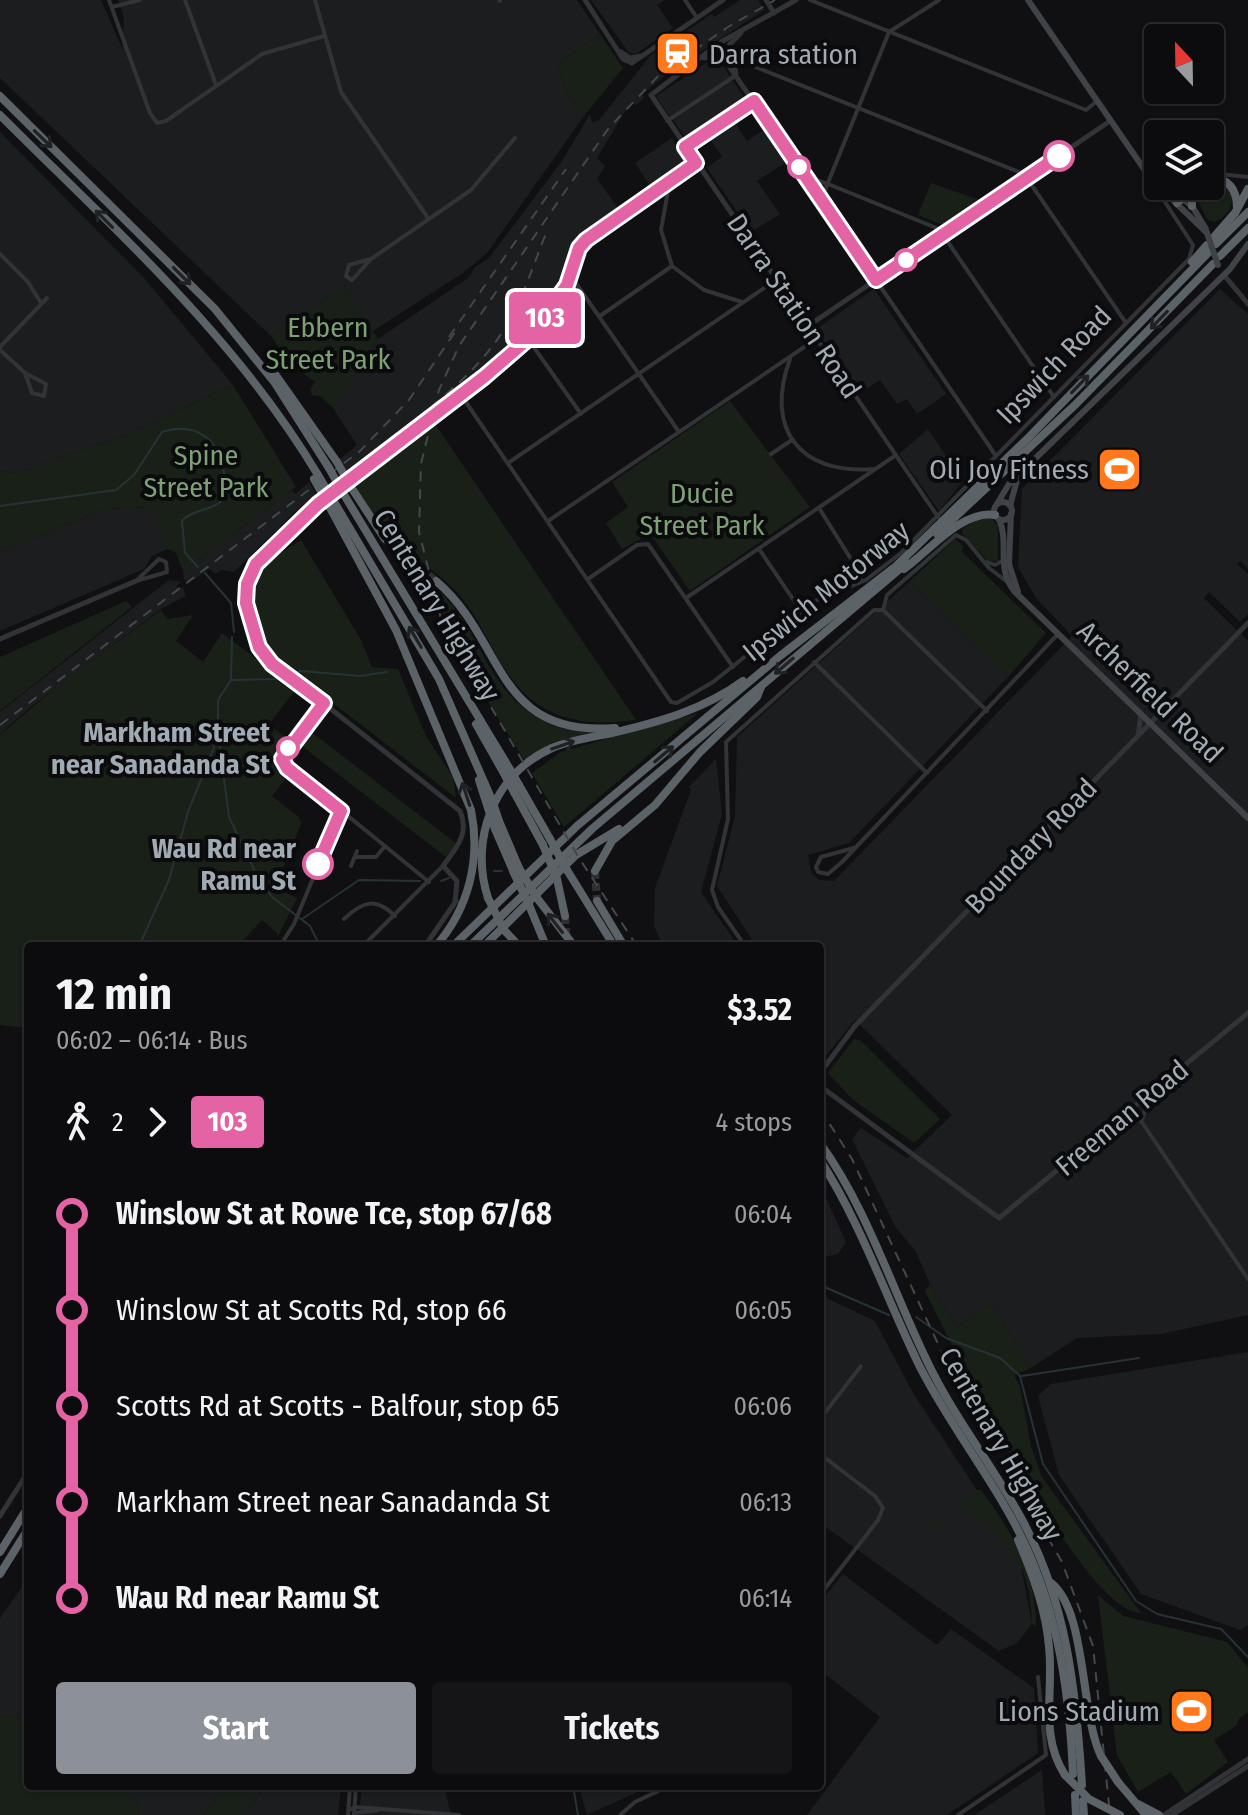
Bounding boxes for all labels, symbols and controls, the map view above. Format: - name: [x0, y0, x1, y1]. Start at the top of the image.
- north arrow: [1144, 24, 1224, 104]
- map controls: [1144, 24, 1224, 200]
- station icon: Darra station: [654, 30, 702, 78]
- place label: Darra station: [709, 38, 858, 71]
- button: layers: [1144, 120, 1224, 200]
- one-way arrow: [33, 129, 52, 148]
- unlabelled marker: [1044, 141, 1074, 171]
- unlabelled marker: [788, 156, 810, 178]
- street label: Darra Station Road: [720, 207, 868, 405]
- one-way arrow: [94, 210, 114, 229]
- unlabelled marker: [895, 249, 917, 271]
- one-way arrow: [172, 266, 192, 285]
- line badge: 103: [499, 292, 591, 344]
- street label: Ipswich Road: [990, 299, 1118, 431]
- text: 103: [525, 301, 565, 334]
- one-way arrow: [1150, 310, 1169, 329]
- park label: Ebbern Street Park: [265, 311, 392, 376]
- one-way arrow: [1071, 374, 1090, 394]
- park label: Spine Street Park: [143, 439, 270, 504]
- sports icon: Oli Joy Fitness: [1096, 445, 1144, 493]
- place label: Oli Joy Fitness: [929, 453, 1089, 486]
- park label: Ducie Street Park: [639, 477, 766, 542]
- street label: Centenary Highway: [367, 503, 508, 707]
- street label: Ipswich Motorway: [736, 514, 916, 668]
- street label: Archerfield Road: [1070, 614, 1230, 770]
- one-way arrow: [407, 626, 423, 649]
- one-way arrow: [774, 658, 795, 675]
- place label: Markham Street near Sanadanda St: [51, 716, 271, 781]
- marker: Markham Street near Sanadanda St: [277, 737, 299, 759]
- one-way arrow: [550, 737, 575, 752]
- one-way arrow: [653, 745, 673, 763]
- street label: Boundary Road: [958, 772, 1104, 920]
- one-way arrow: [458, 782, 473, 808]
- place label: Wau Rd near Ramu St: [152, 832, 297, 897]
- marker: Wau Rd near Ramu St: [303, 849, 333, 879]
- one-way arrow: [546, 912, 563, 934]
- text: 12 min: [56, 968, 172, 1021]
- text: $3.52: [727, 992, 792, 1028]
- text: 06:02 – 06:14 · Bus: [56, 1025, 248, 1056]
- street label: Freeman Road: [1049, 1053, 1195, 1183]
- icon: walk: [56, 1100, 100, 1144]
- icon: forward: [135, 1100, 179, 1144]
- text: 103: [207, 1105, 248, 1138]
- text: 2: [112, 1107, 123, 1138]
- text: 4 stops: [715, 1107, 792, 1138]
- text: Winslow St at Rowe Tce, stop 67/68: [116, 1196, 552, 1232]
- text: 06:04: [734, 1199, 792, 1230]
- text: Winslow St at Scotts Rd, stop 66: [116, 1292, 507, 1328]
- text: 06:05: [735, 1295, 792, 1326]
- street label: Centenary Highway: [932, 1341, 1070, 1547]
- text: Scotts Rd at Scotts - Balfour, stop 65: [116, 1388, 559, 1424]
- text: 06:06: [734, 1391, 792, 1422]
- text: Markham Street near Sanadanda St: [116, 1484, 550, 1520]
- text: 06:13: [739, 1487, 792, 1518]
- text: Wau Rd near Ramu St: [116, 1580, 379, 1616]
- text: 06:14: [738, 1583, 792, 1614]
- button: Start: [56, 1682, 416, 1774]
- button: Tickets: [432, 1682, 792, 1774]
- sports icon: Lions Stadium: [1167, 1687, 1215, 1735]
- place label: Lions Stadium: [998, 1695, 1160, 1728]

